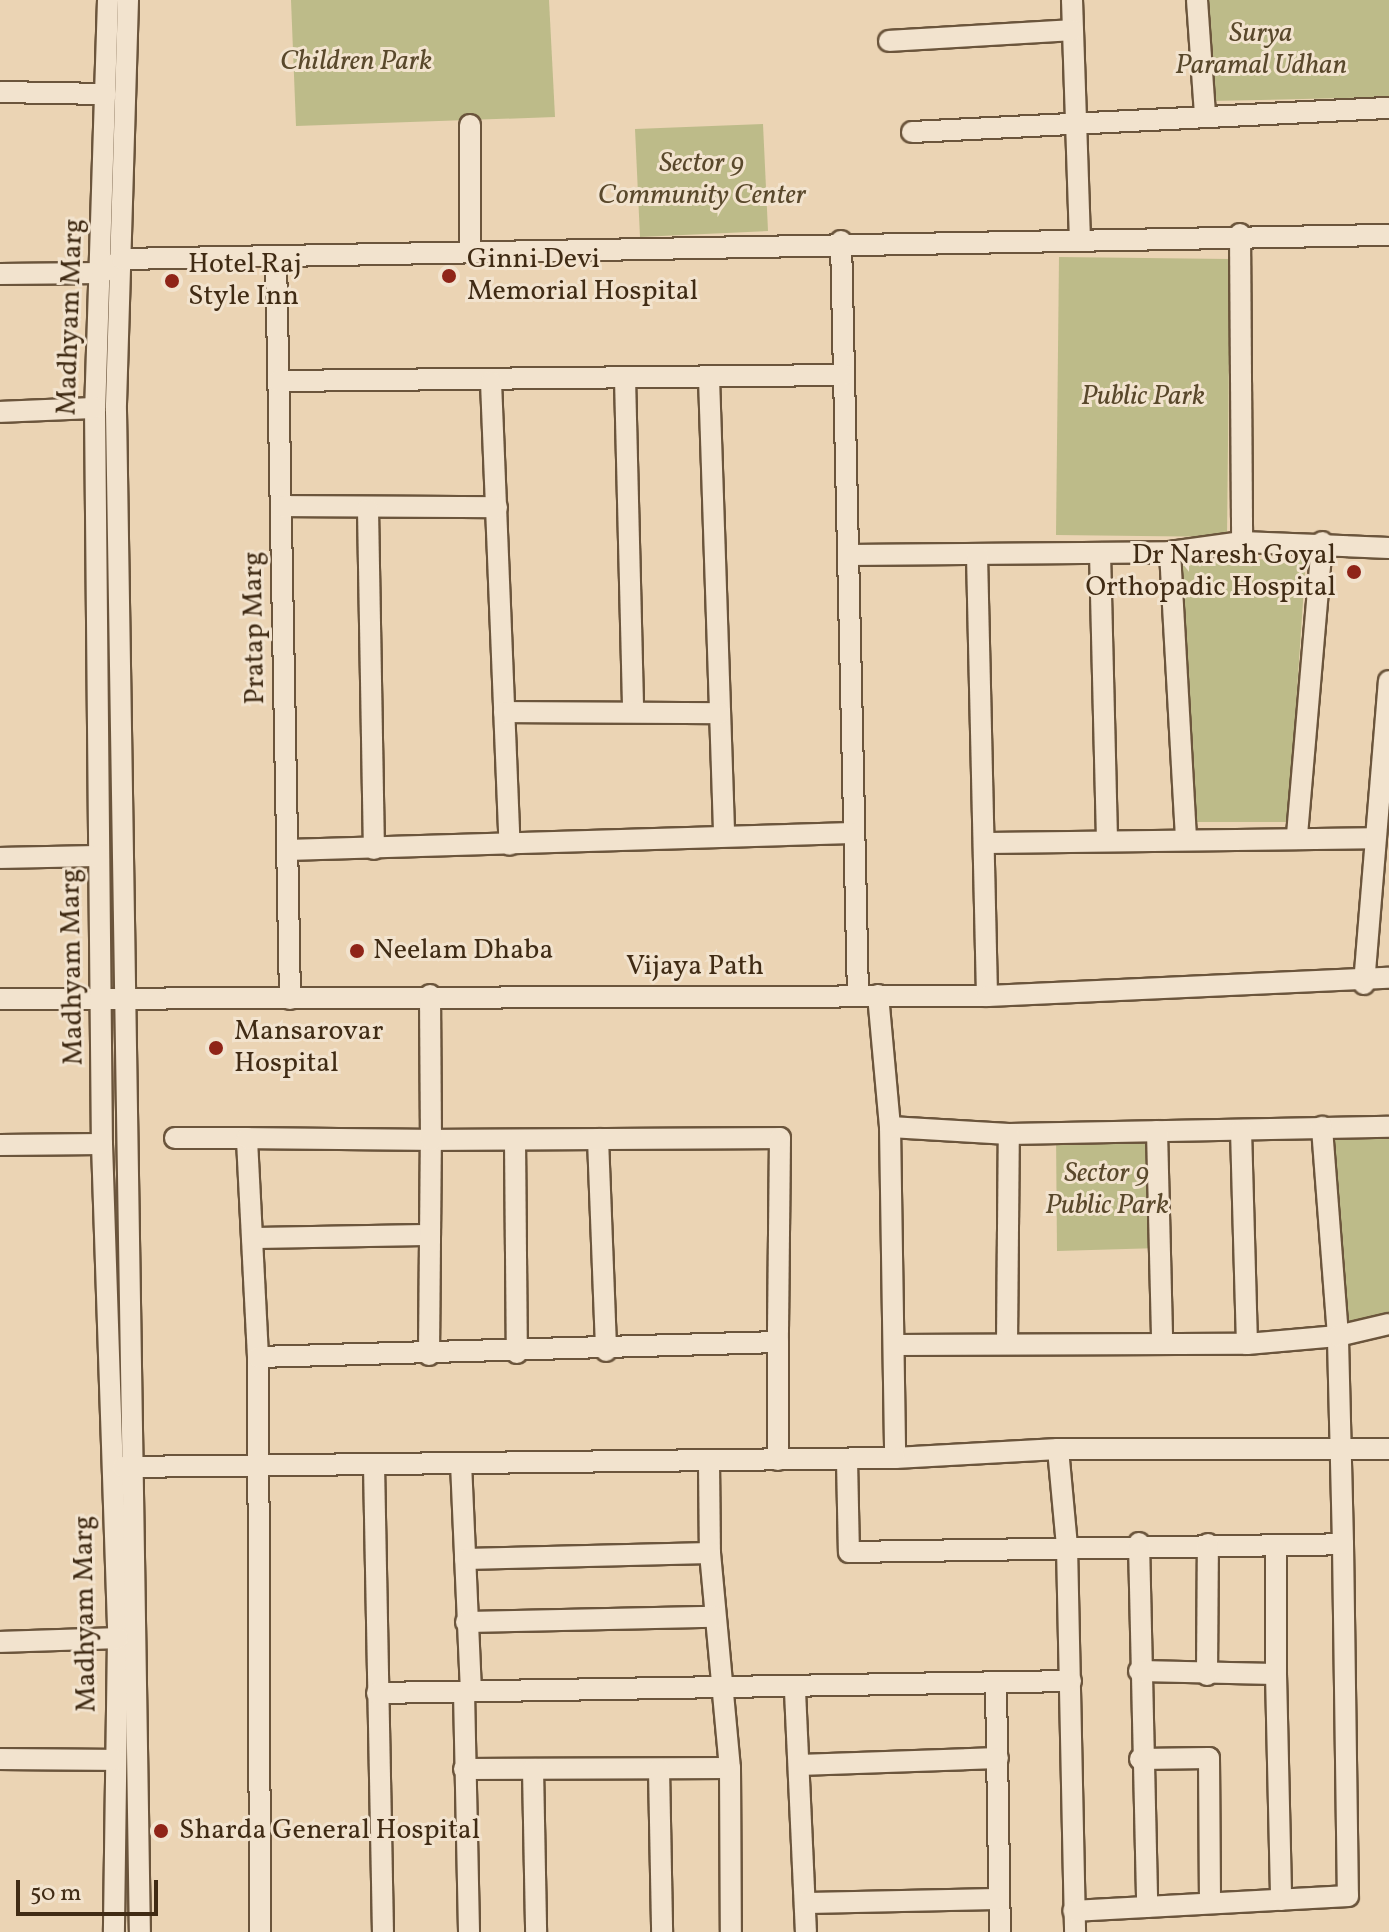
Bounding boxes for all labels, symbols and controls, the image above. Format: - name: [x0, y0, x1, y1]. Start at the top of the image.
- park label: Surya Paramal Udhan: [1175, 17, 1347, 83]
- park label: Children Park: [280, 45, 432, 79]
- park label: Sector 9 Community Center: [598, 147, 806, 213]
- street label: Madhyam Marg: [51, 218, 91, 416]
- place label: Ginni Devi Memorial Hospital: [467, 243, 698, 309]
- place label: Hotel Raj Style Inn: [188, 248, 302, 314]
- marker: Ginni Devi Memorial Hospital: [438, 265, 460, 287]
- marker: Hotel Raj Style Inn: [163, 272, 181, 290]
- park label: Public Park: [1081, 380, 1205, 414]
- place label: Dr Naresh Goyal Orthopadic Hospital: [1085, 539, 1336, 605]
- street label: Pratap Marg: [237, 551, 273, 705]
- marker: Dr Naresh Goyal Orthopadic Hospital: [1343, 561, 1365, 583]
- street label: Madhyam Marg: [54, 868, 92, 1066]
- place label: Neelam Dhaba: [373, 934, 553, 968]
- marker: Neelam Dhaba: [348, 942, 366, 960]
- street label: Vijaya Path: [626, 950, 764, 984]
- place label: Mansarovar Hospital: [234, 1015, 383, 1081]
- marker: Mansarovar Hospital: [205, 1037, 227, 1059]
- park label: Sector 9 Public Park: [1045, 1157, 1169, 1223]
- street label: Madhyam Marg: [67, 1515, 105, 1713]
- place label: Sharda General Hospital: [179, 1814, 480, 1848]
- marker: Sharda General Hospital: [150, 1820, 172, 1842]
- scale bar: [20, 1864, 162, 1914]
- text: 50 m: [30, 1877, 82, 1911]

